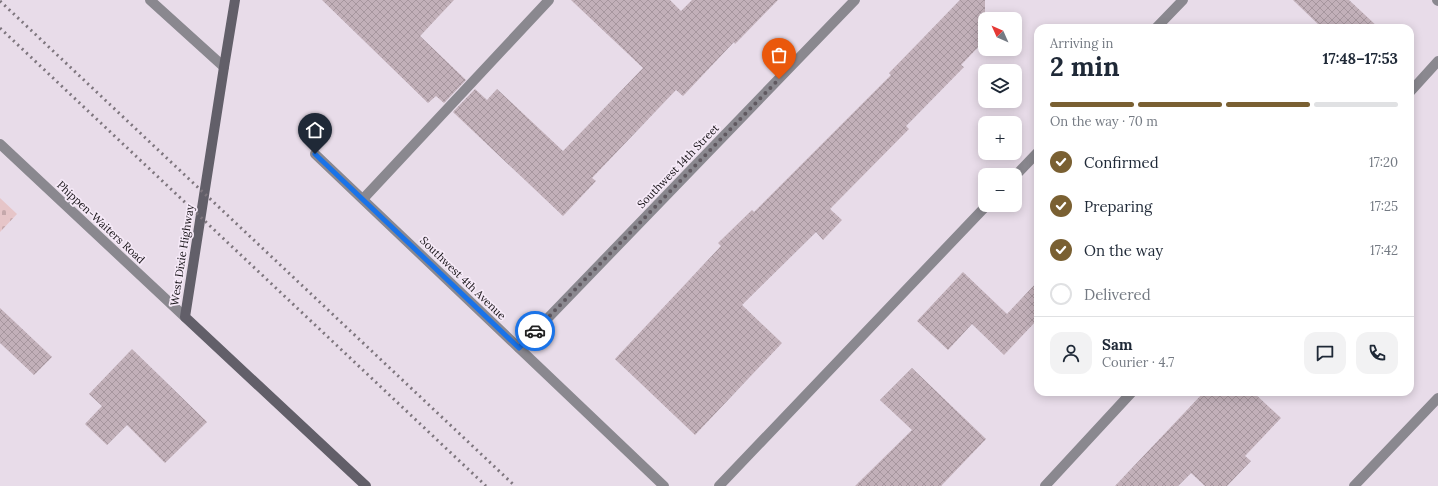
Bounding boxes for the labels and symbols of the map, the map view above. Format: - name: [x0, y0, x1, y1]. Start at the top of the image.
- north arrow: [978, 12, 1022, 56]
- pin: [762, 38, 796, 79]
- pin: [298, 113, 332, 154]
- street label: Southwest 14th Street: [634, 120, 722, 211]
- street label: Phippen-Waiters Road: [54, 178, 148, 267]
- street label: West Dixie Highway: [167, 203, 197, 307]
- street label: Southwest 4th Avenue: [417, 233, 509, 323]
- courier: [515, 311, 555, 351]

